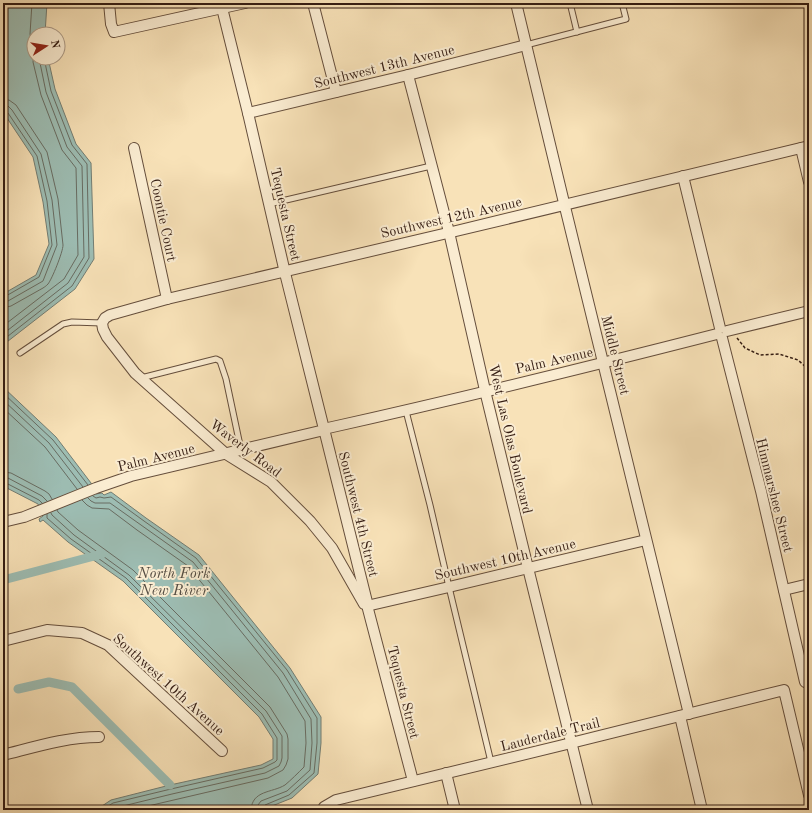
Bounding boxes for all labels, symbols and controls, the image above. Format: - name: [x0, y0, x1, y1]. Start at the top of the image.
- north arrow: [26, 26, 66, 66]
- text: N: [48, 39, 61, 50]
- street label: Southwest 13th Avenue: [313, 43, 456, 91]
- street label: Tequesta Street: [267, 166, 303, 262]
- street label: Coontie Court: [147, 178, 179, 263]
- street label: Southwest 12th Avenue: [379, 195, 523, 241]
- street label: Middle Street: [598, 314, 632, 397]
- street label: Palm Avenue: [514, 345, 594, 377]
- street label: West Las Olas Boulevard: [486, 363, 534, 515]
- street label: Waverly Road: [207, 417, 284, 480]
- street label: Himmarshee Street: [753, 437, 795, 554]
- street label: Palm Avenue: [116, 442, 196, 474]
- street label: Southwest 4th Street: [336, 450, 380, 579]
- street label: Southwest 10th Avenue: [433, 537, 577, 583]
- water label: North Fork New River: [137, 567, 210, 599]
- street label: Southwest 10th Avenue: [110, 631, 227, 738]
- street label: Tequesta Street: [385, 644, 421, 740]
- street label: Lauderdale Trail: [499, 716, 602, 754]

